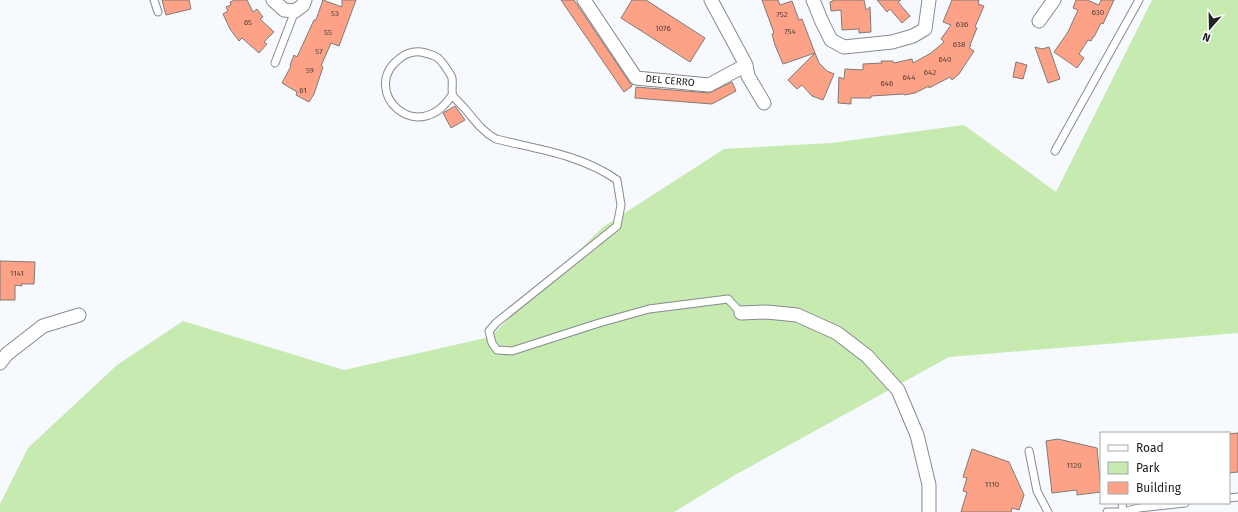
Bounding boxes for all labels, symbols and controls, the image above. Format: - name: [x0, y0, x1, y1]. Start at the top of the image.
- house number: 630: [1092, 8, 1105, 17]
- north arrow: [1190, 8, 1230, 48]
- house number: 53: [331, 9, 339, 18]
- house number: 752: [776, 10, 788, 19]
- house number: 65: [244, 18, 252, 27]
- house number: 636: [956, 20, 968, 29]
- house number: 1076: [655, 24, 671, 33]
- house number: 754: [784, 27, 797, 36]
- house number: 55: [324, 28, 332, 37]
- text: N: [1201, 30, 1212, 44]
- house number: 638: [953, 40, 966, 49]
- house number: 57: [315, 47, 323, 56]
- house number: 640: [939, 55, 952, 64]
- house number: 59: [306, 66, 314, 75]
- house number: 642: [924, 68, 936, 77]
- street label: DEL CERRO: [645, 73, 695, 89]
- house number: 644: [903, 73, 916, 82]
- house number: 646: [881, 79, 893, 88]
- house number: 61: [299, 86, 307, 95]
- house number: 1141: [10, 269, 24, 278]
- legend: [1100, 432, 1230, 504]
- text: Road: [1136, 441, 1164, 455]
- house number: 1120: [1066, 461, 1082, 470]
- text: Park: [1136, 461, 1160, 475]
- house number: 1110: [985, 480, 1000, 489]
- text: Building: [1136, 481, 1182, 495]

